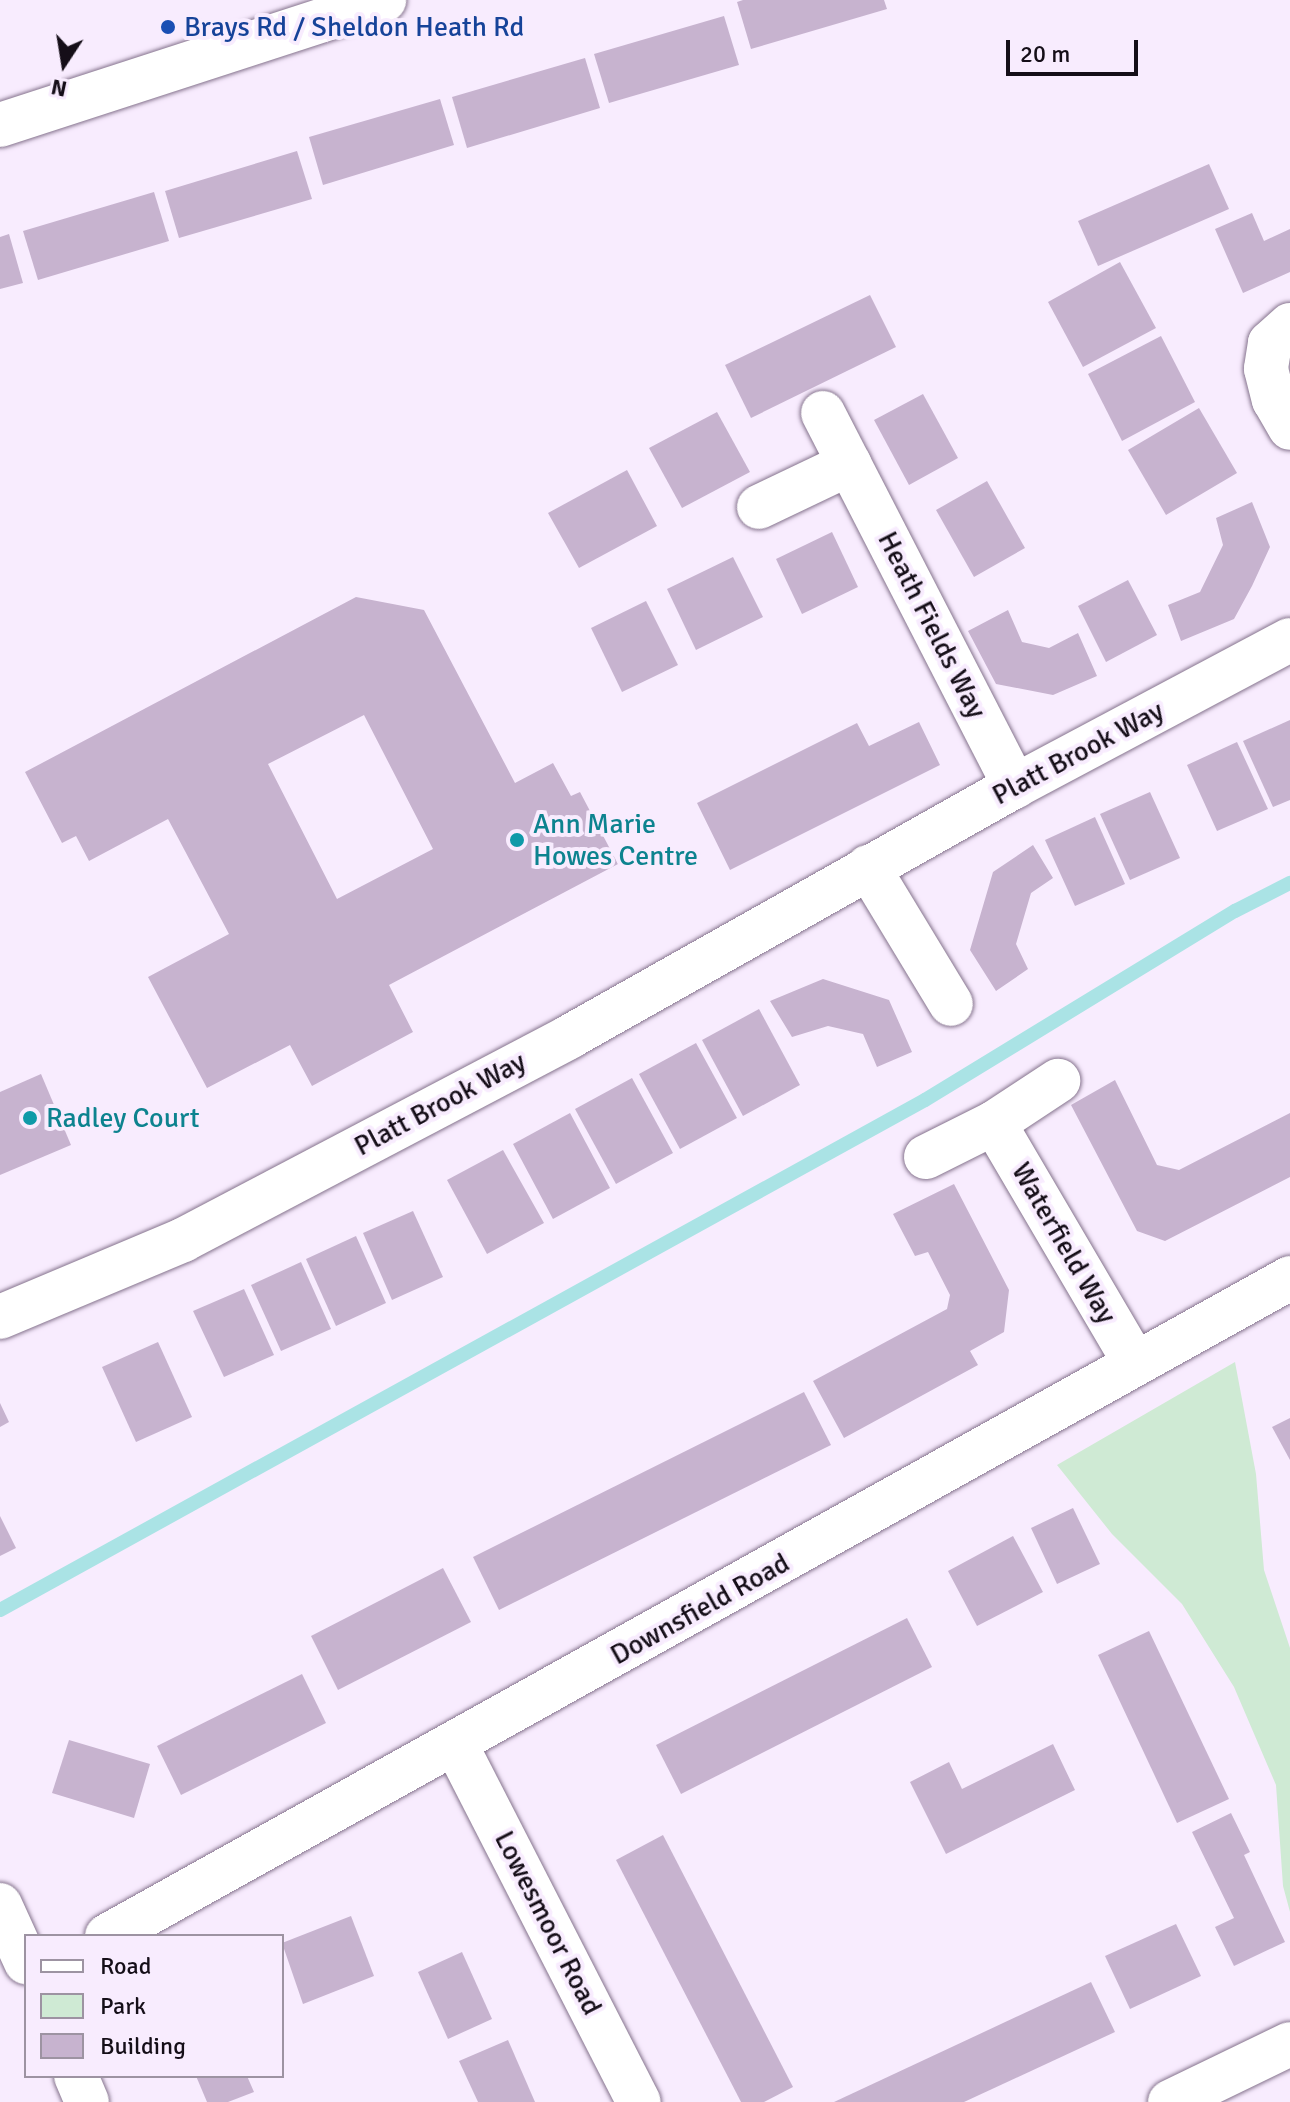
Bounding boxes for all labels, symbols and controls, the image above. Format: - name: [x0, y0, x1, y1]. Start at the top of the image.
- place label: Brays Rd / Sheldon Heath Rd: [184, 10, 524, 44]
- marker: Brays Rd / Sheldon Heath Rd: [159, 18, 177, 36]
- north arrow: [24, 24, 104, 104]
- scale bar: [1010, 24, 1142, 74]
- text: 20 m: [1020, 39, 1070, 69]
- text: N: [49, 73, 69, 103]
- street label: Heath Fields Way: [870, 526, 994, 724]
- street label: Platt Brook Way: [987, 694, 1169, 812]
- place label: Ann Marie Howes Centre: [533, 807, 698, 873]
- marker: Ann Marie Howes Centre: [508, 831, 526, 849]
- street label: Platt Brook Way: [349, 1045, 531, 1163]
- place label: Radley Court: [46, 1101, 200, 1135]
- marker: Radley Court: [21, 1109, 39, 1127]
- street label: Waterfield Way: [1004, 1156, 1124, 1330]
- street label: Downsfield Road: [605, 1546, 795, 1672]
- street label: Lowesmoor Road: [487, 1825, 609, 2021]
- legend: [24, 1934, 284, 2078]
- text: Road: [100, 1951, 151, 1981]
- text: Park: [100, 1991, 146, 2021]
- text: Building: [100, 2031, 186, 2061]

